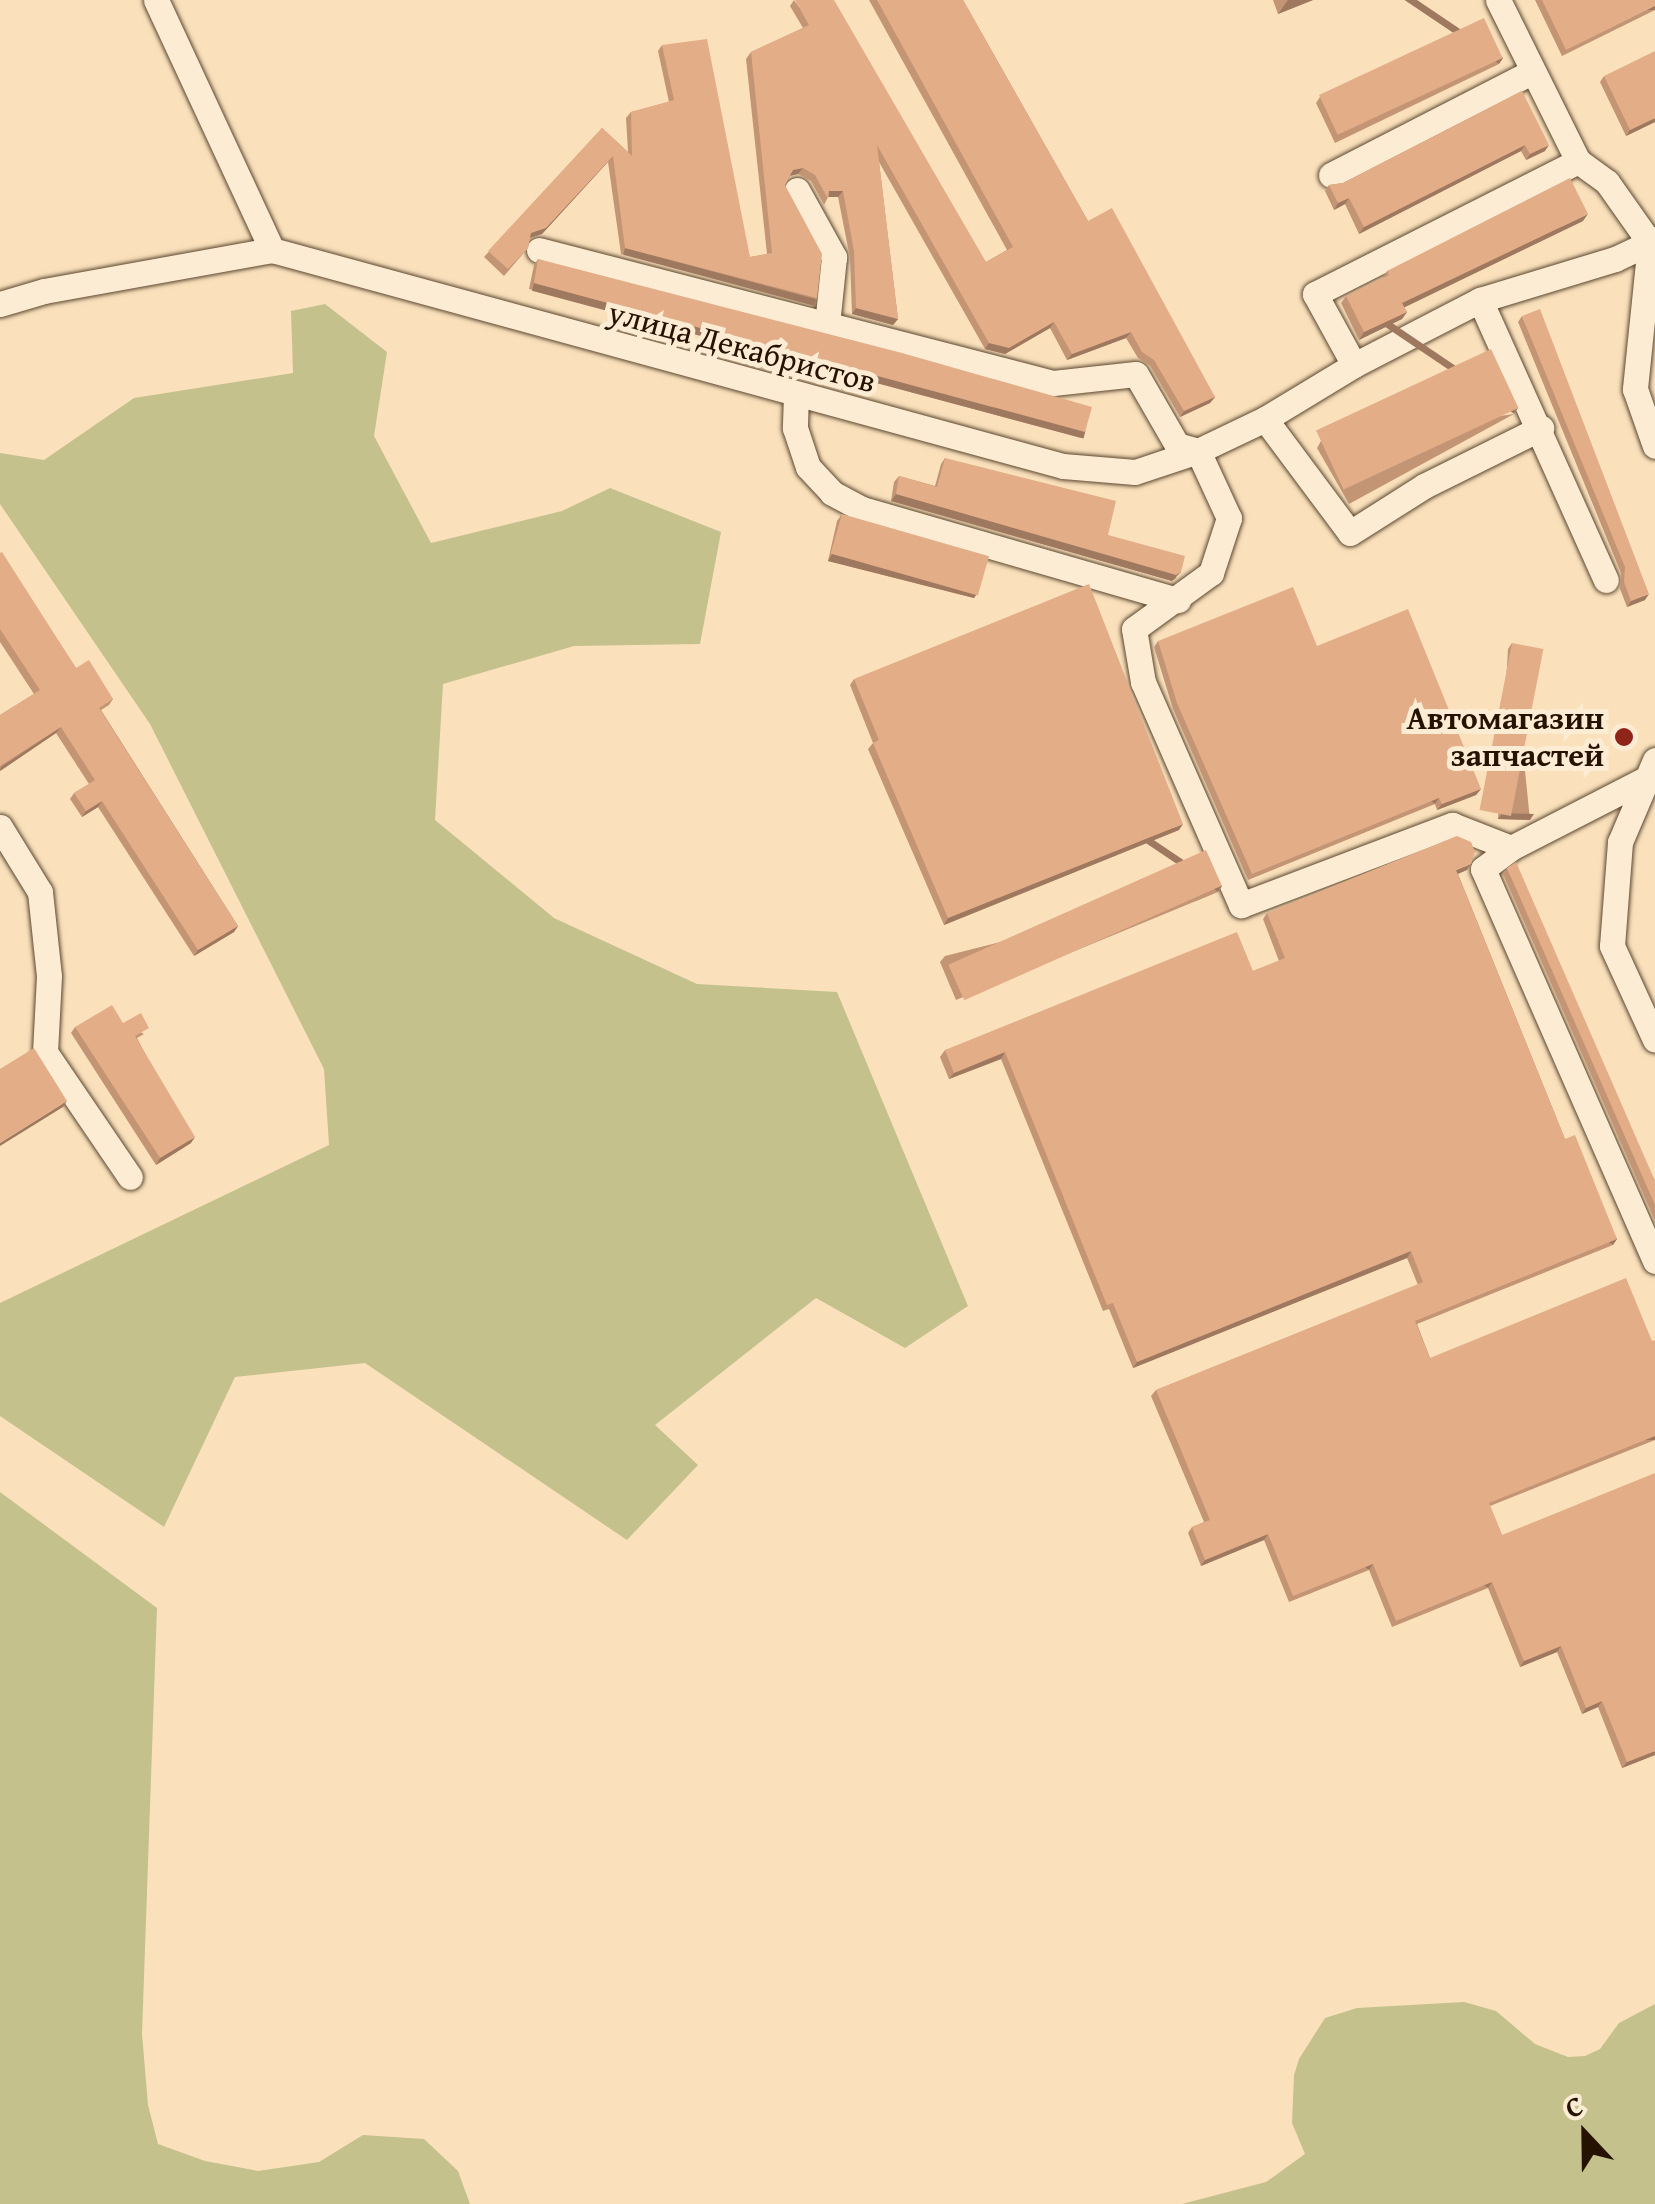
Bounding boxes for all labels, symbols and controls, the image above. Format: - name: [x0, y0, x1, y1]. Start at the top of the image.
- street label: улица Декабристов: [604, 293, 880, 401]
- place label: Автомагазин запчастей: [1406, 700, 1604, 775]
- marker: Автомагазин запчастей: [1613, 726, 1635, 748]
- north arrow: [1535, 2084, 1635, 2184]
- text: С: [1559, 2084, 1589, 2128]

